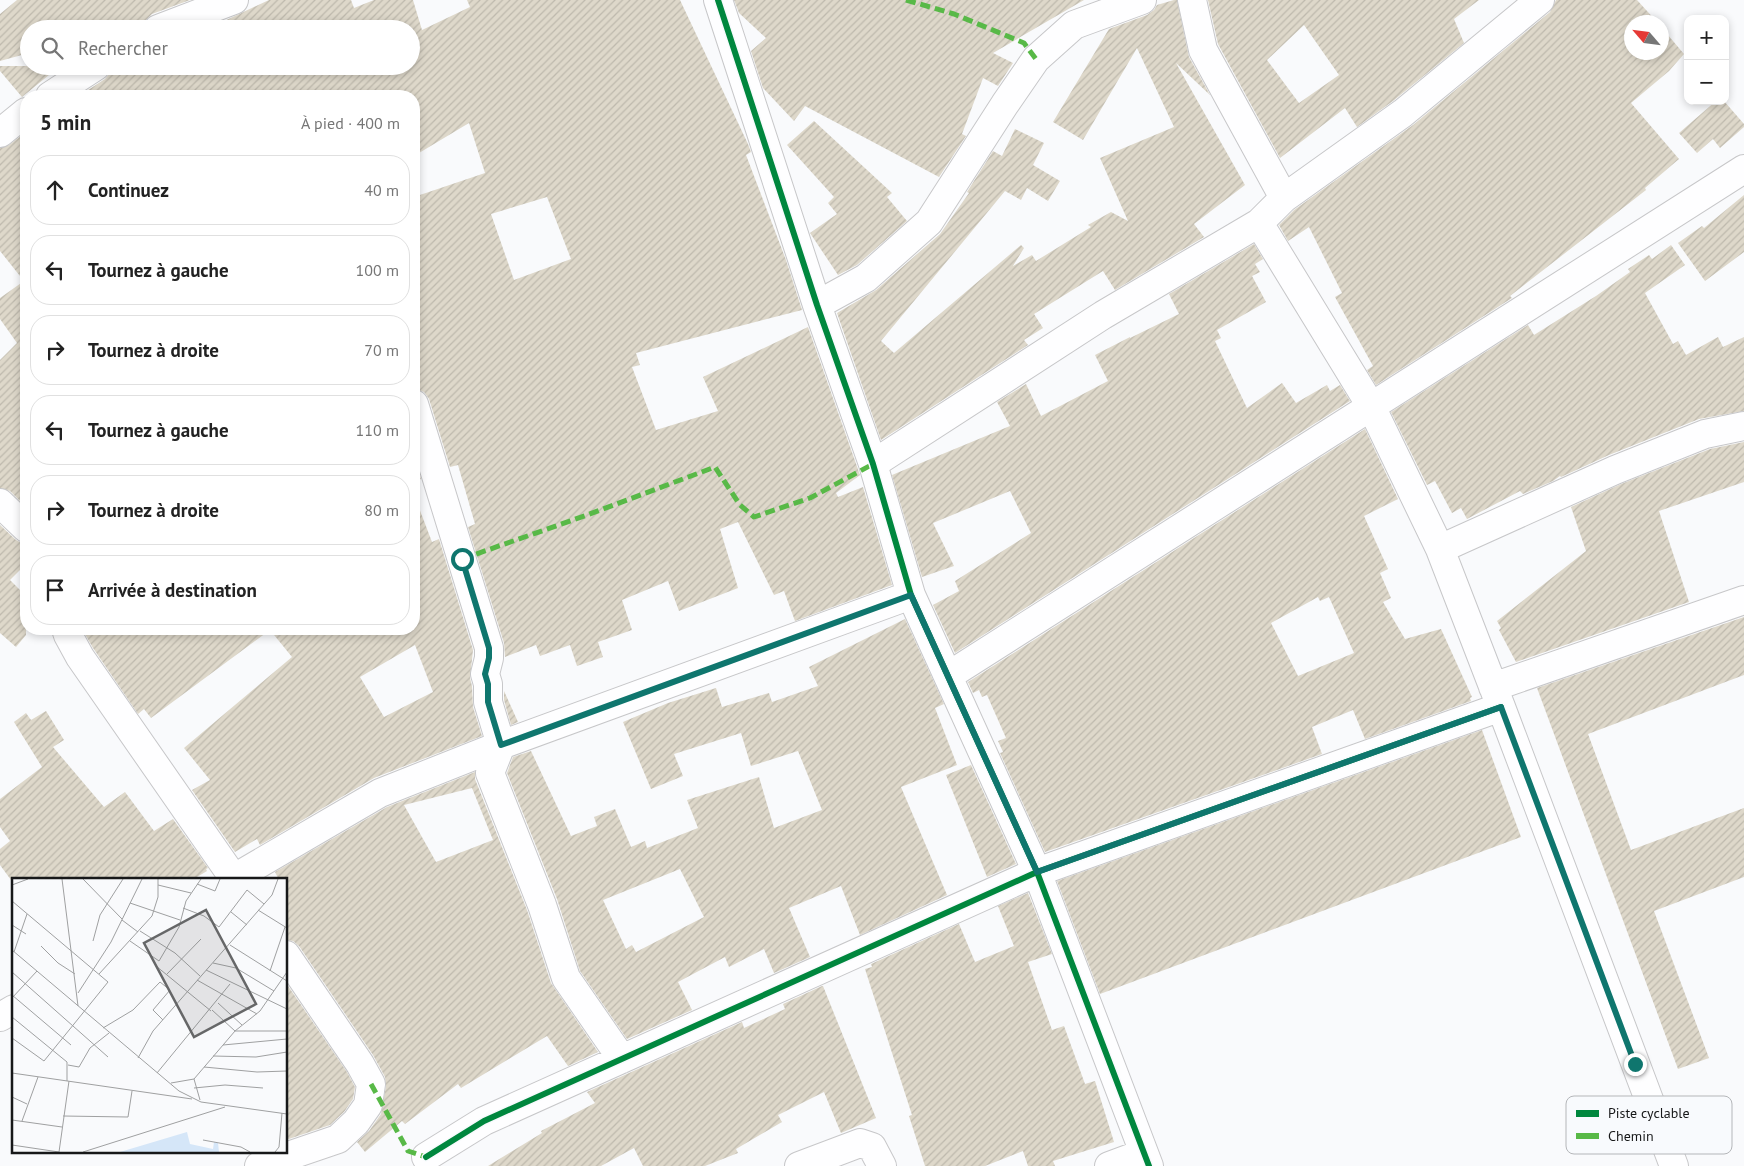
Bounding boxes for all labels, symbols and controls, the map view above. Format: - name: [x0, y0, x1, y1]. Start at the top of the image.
- north arrow: [1624, 15, 1669, 60]
- map controls: [1684, 15, 1729, 105]
- button: +: [1684, 15, 1729, 60]
- search box: [20, 20, 420, 75]
- icon: search: [38, 34, 66, 62]
- text: Rechercher: [78, 36, 168, 60]
- button: −: [1684, 60, 1729, 105]
- text: 5 min: [40, 109, 91, 136]
- text: À pied · 400 m: [301, 113, 400, 133]
- icon: ahead: [41, 176, 69, 204]
- text: Continuez: [88, 178, 169, 202]
- text: 40 m: [364, 180, 399, 200]
- icon: left: [41, 256, 69, 284]
- text: Tournez à gauche: [88, 258, 229, 282]
- text: 100 m: [356, 260, 399, 280]
- icon: right: [41, 336, 69, 364]
- text: Tournez à droite: [88, 338, 219, 362]
- text: 70 m: [364, 340, 399, 360]
- icon: left: [41, 416, 69, 444]
- text: Tournez à gauche: [88, 418, 229, 442]
- text: 110 m: [356, 420, 399, 440]
- icon: right: [41, 496, 69, 524]
- text: Tournez à droite: [88, 498, 219, 522]
- text: 80 m: [364, 500, 399, 520]
- route start: [451, 548, 474, 571]
- icon: arrive: [41, 576, 69, 604]
- text: Arrivée à destination: [88, 578, 257, 602]
- inset map: [12, 878, 288, 1154]
- route end: [1624, 1053, 1647, 1076]
- legend: [1566, 1096, 1732, 1154]
- text: Piste cyclable: [1608, 1104, 1690, 1122]
- text: Chemin: [1608, 1127, 1654, 1145]

